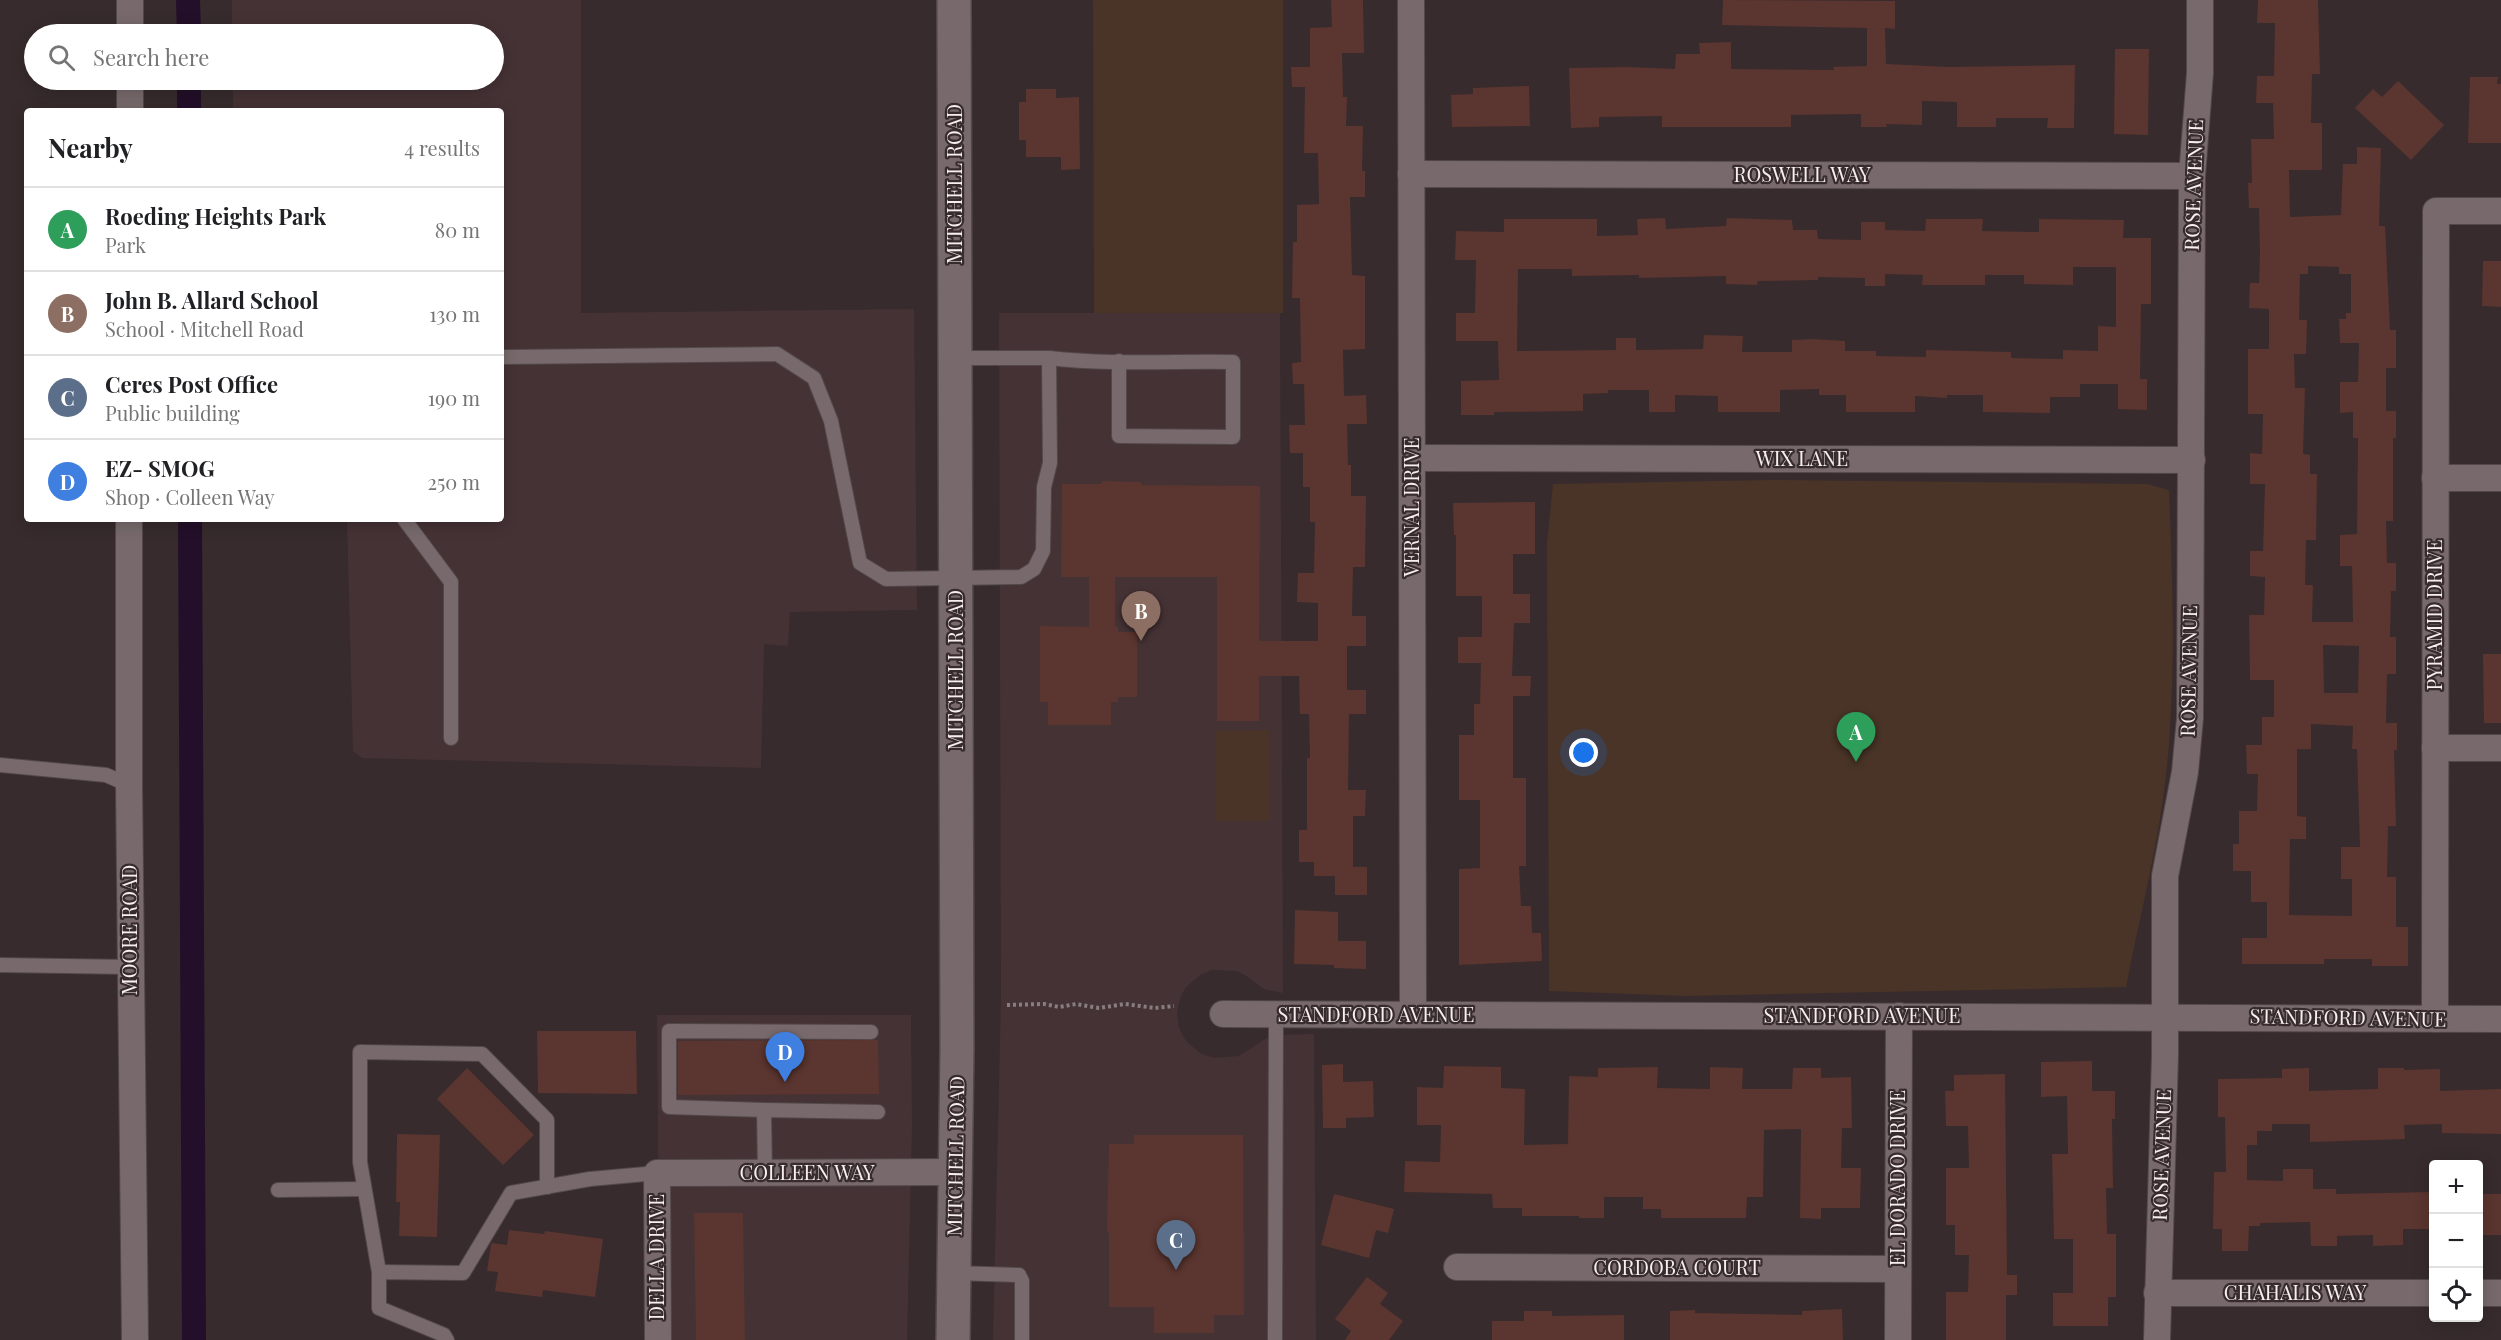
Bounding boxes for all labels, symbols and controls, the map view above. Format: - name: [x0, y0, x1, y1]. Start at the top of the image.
- search box: [24, 24, 504, 90]
- icon: search: [45, 41, 78, 74]
- text: Search here: [93, 42, 209, 72]
- street label: MITCHELL ROAD: [940, 104, 967, 264]
- street label: ROSE AVENUE: [2177, 119, 2208, 251]
- text: Nearby: [48, 130, 133, 165]
- text: 4 results: [404, 134, 480, 161]
- street label: ROSWELL WAY: [1733, 160, 1871, 187]
- text: Roeding Heights Park: [105, 201, 326, 231]
- text: A: [61, 216, 74, 243]
- text: 80 m: [435, 216, 480, 243]
- text: Park: [105, 231, 146, 258]
- text: John B. Allard School: [105, 285, 319, 315]
- text: B: [61, 300, 74, 327]
- text: 130 m: [429, 300, 480, 327]
- text: School · Mitchell Road: [105, 315, 304, 342]
- text: Ceres Post Office: [105, 369, 278, 399]
- text: C: [60, 384, 75, 411]
- text: 190 m: [428, 384, 480, 411]
- text: Public building: [105, 399, 240, 426]
- street label: VERNAL DRIVE: [1397, 437, 1424, 578]
- street label: WIX LANE: [1755, 444, 1848, 471]
- text: EZ- SMOG: [105, 453, 215, 483]
- text: D: [60, 468, 75, 495]
- text: 250 m: [427, 468, 480, 495]
- text: Shop · Colleen Way: [105, 483, 275, 510]
- street label: PYRAMID DRIVE: [2420, 539, 2447, 691]
- street label: MITCHELL ROAD: [941, 590, 968, 750]
- pin: B: [1122, 592, 1160, 641]
- street label: ROSE AVENUE: [2173, 605, 2202, 737]
- pin: A: [1836, 712, 1876, 762]
- your location: [1569, 738, 1598, 767]
- street label: MOORE ROAD: [115, 865, 142, 995]
- street label: STANDFORD AVENUE: [1278, 1000, 1474, 1027]
- street label: STANDFORD AVENUE: [1764, 1001, 1960, 1028]
- street label: STANDFORD AVENUE: [2249, 1001, 2447, 1032]
- pin: D: [766, 1032, 804, 1082]
- street label: MITCHELL ROAD: [940, 1076, 969, 1236]
- street label: ROSE AVENUE: [2145, 1089, 2176, 1221]
- street label: EL DORADO DRIVE: [1883, 1090, 1910, 1266]
- street label: COLLEEN WAY: [739, 1158, 875, 1185]
- map controls: [2429, 1160, 2483, 1322]
- button: +: [2429, 1160, 2483, 1214]
- street label: DELLA DRIVE: [642, 1194, 669, 1320]
- button: −: [2429, 1214, 2483, 1268]
- pin: C: [1156, 1220, 1196, 1270]
- street label: CORDOBA COURT: [1593, 1253, 1761, 1280]
- button: locate: [2429, 1268, 2483, 1322]
- street label: CHAHALIS WAY: [2224, 1278, 2366, 1305]

